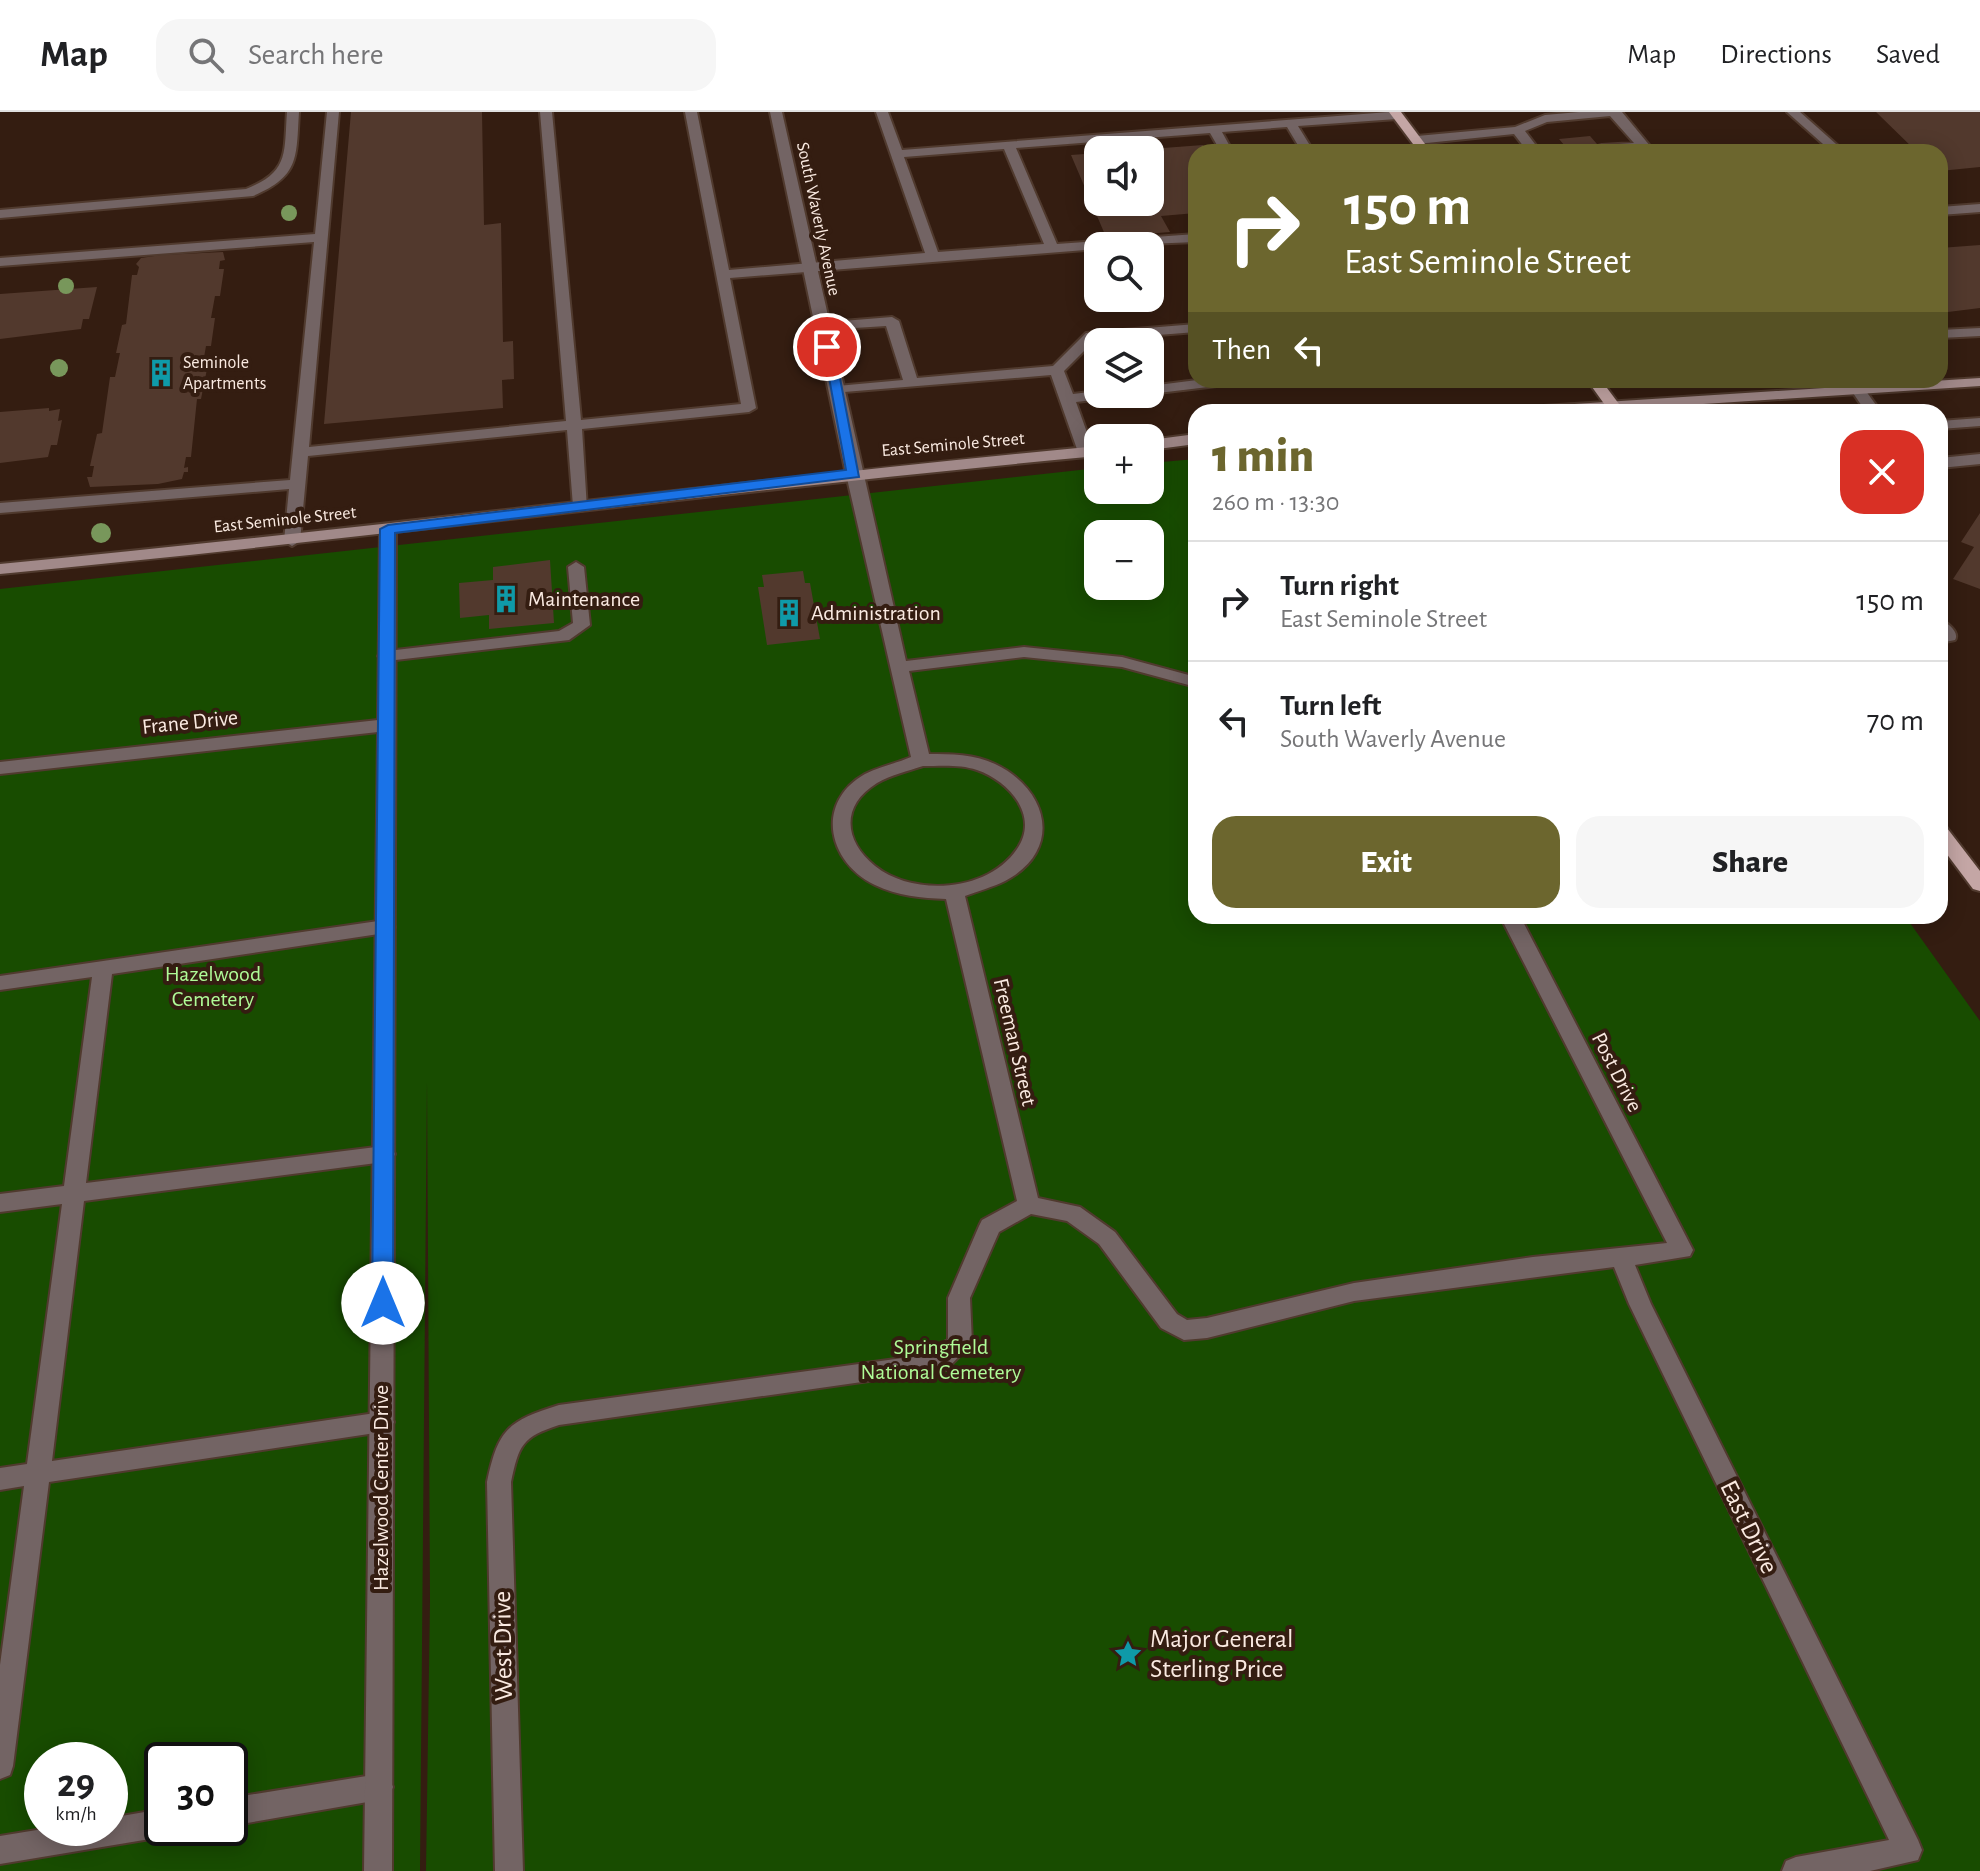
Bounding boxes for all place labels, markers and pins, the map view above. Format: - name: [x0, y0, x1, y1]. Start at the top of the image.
- pin: [793, 313, 861, 381]
- place label: Seminole Apartments: [183, 354, 266, 393]
- building icon: Seminole Apartments: [146, 358, 176, 388]
- building icon: Maintenance: [491, 584, 521, 614]
- place label: Maintenance: [528, 588, 640, 610]
- building icon: Administration: [774, 598, 804, 628]
- place label: Administration: [811, 602, 941, 624]
- place label: Major General Sterling Price: [1150, 1626, 1293, 1682]
- place icon: Major General Sterling Price: [1113, 1639, 1143, 1669]

